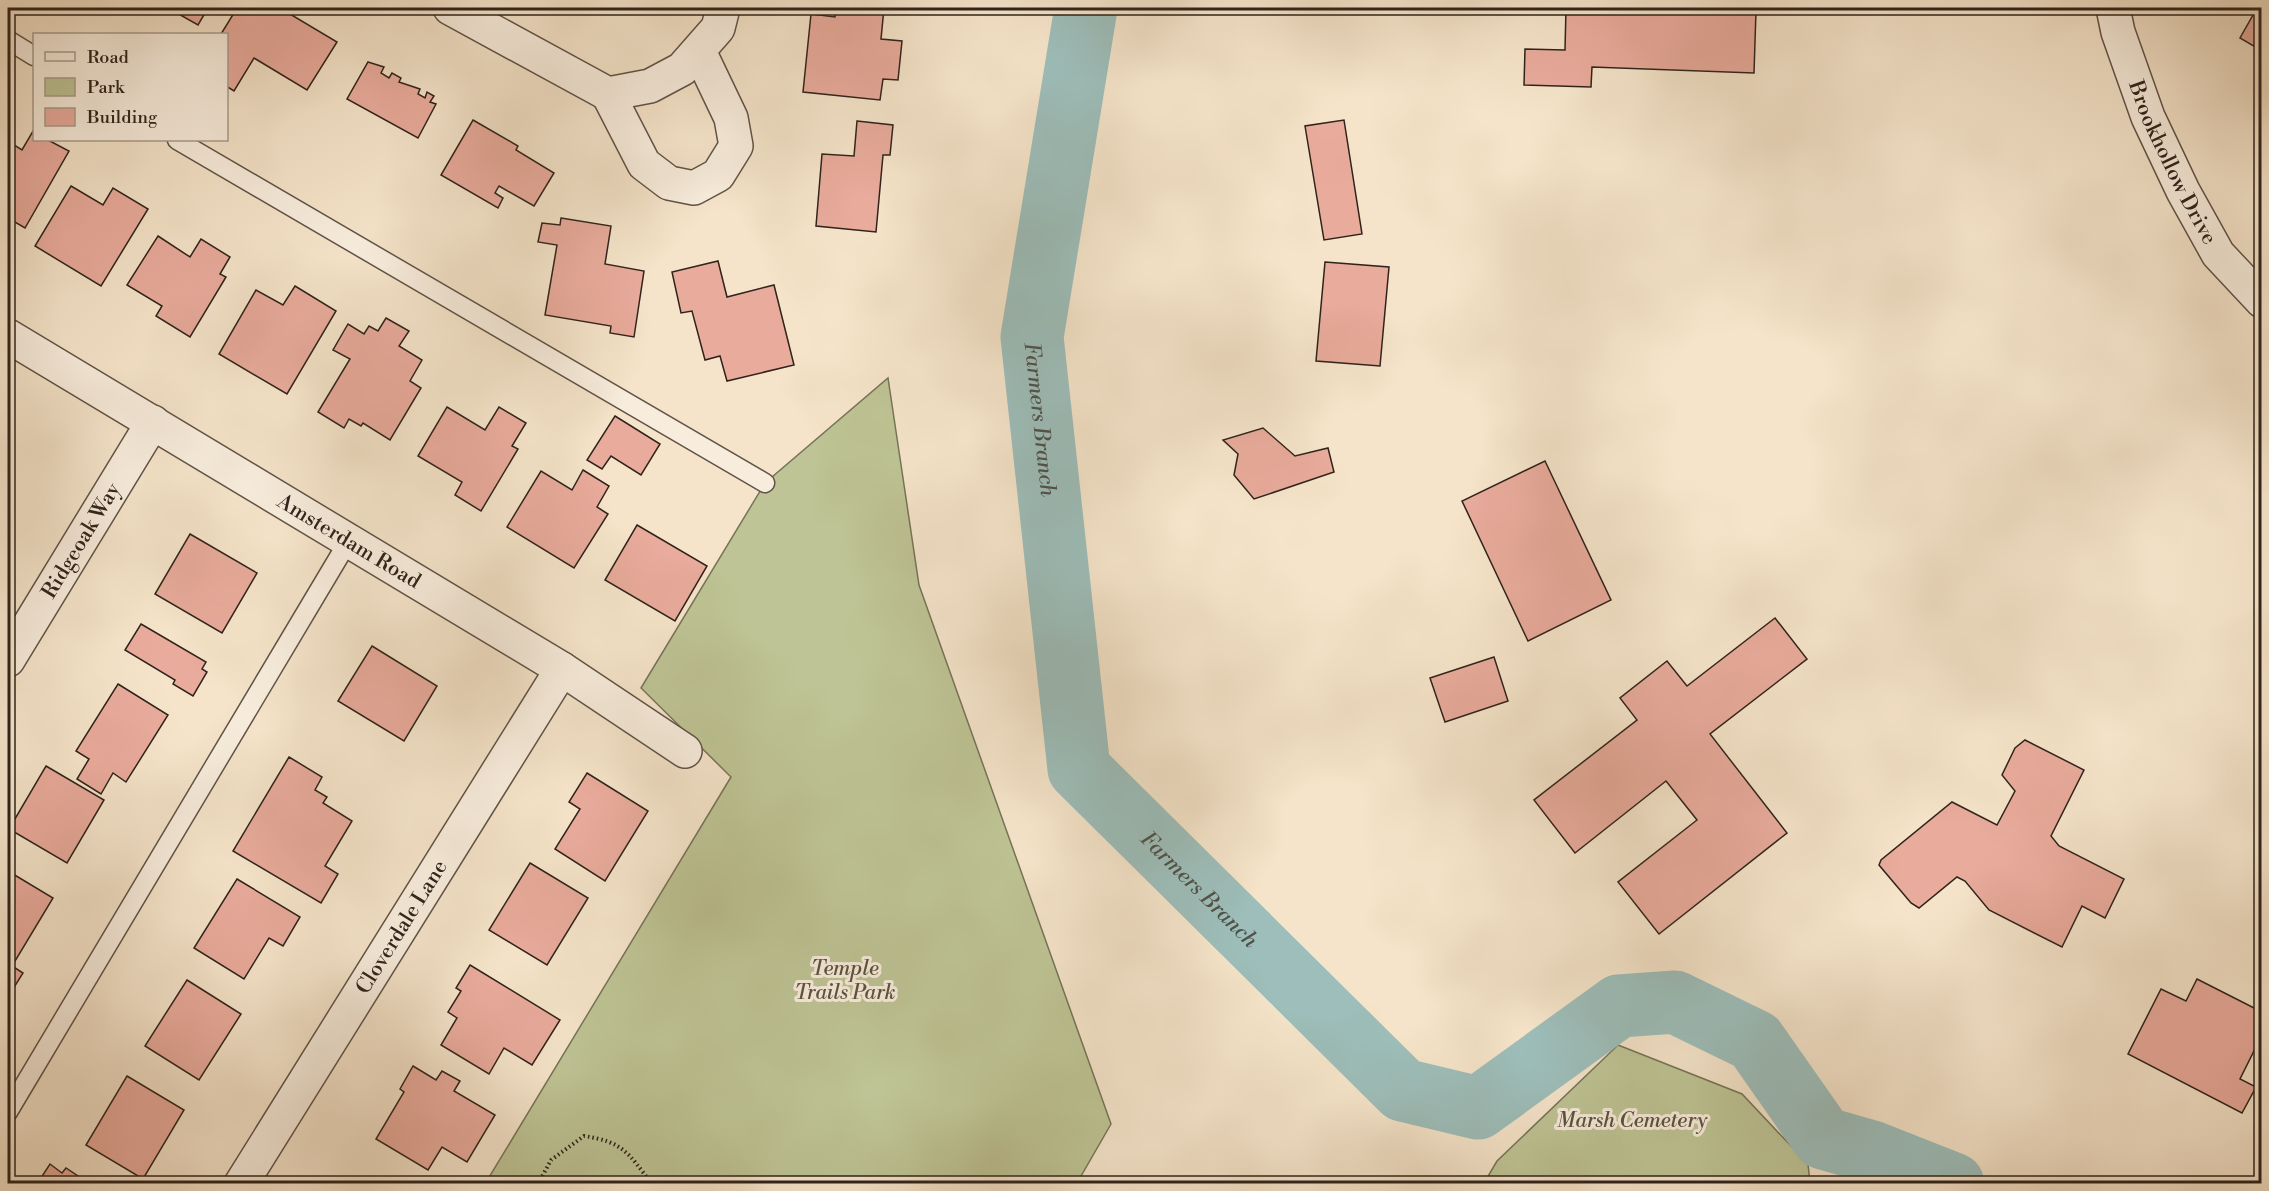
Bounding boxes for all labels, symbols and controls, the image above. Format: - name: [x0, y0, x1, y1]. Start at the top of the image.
- legend: [33, 33, 228, 141]
- text: Road: [87, 46, 130, 69]
- text: Park: [87, 76, 126, 99]
- street label: Brookhollow Drive: [2122, 76, 2222, 249]
- text: Building: [86, 106, 158, 129]
- water label: Farmers Branch: [1018, 341, 1061, 498]
- street label: Ridgeoak Way: [37, 478, 127, 604]
- street label: Amsterdam Road: [271, 488, 425, 595]
- water label: Farmers Branch: [1134, 826, 1264, 954]
- street label: Cloverdale Lane: [351, 856, 454, 999]
- park label: Temple Trails Park: [795, 956, 895, 1006]
- park label: Marsh Cemetery: [1557, 1108, 1708, 1134]

